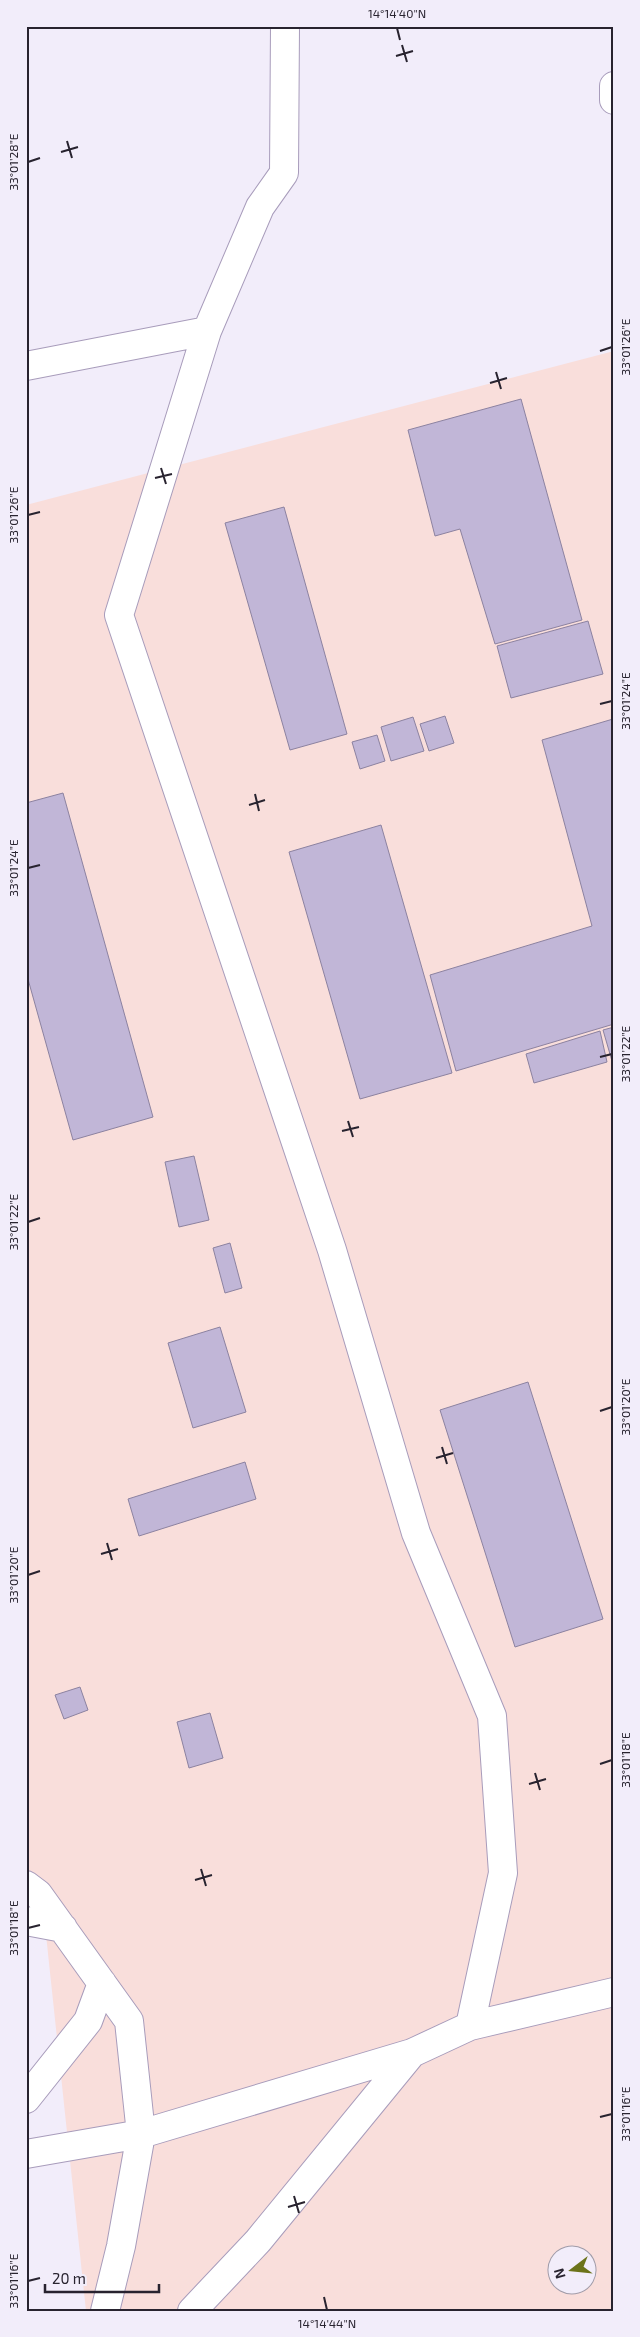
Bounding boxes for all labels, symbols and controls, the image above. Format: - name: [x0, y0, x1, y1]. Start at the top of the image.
- text: 14°14'40"N: [368, 6, 426, 20]
- text: 33°01'28"E: [6, 133, 20, 191]
- text: 33°01'26"E: [618, 318, 632, 375]
- text: 33°01'26"E: [6, 486, 20, 543]
- text: 33°01'24"E: [618, 672, 632, 730]
- text: 33°01'24"E: [6, 839, 20, 897]
- text: 33°01'22"E: [618, 1025, 632, 1082]
- text: 33°01'22"E: [6, 1193, 20, 1250]
- text: 33°01'20"E: [618, 1378, 632, 1436]
- text: 33°01'20"E: [6, 1546, 20, 1604]
- text: 33°01'18"E: [618, 1732, 632, 1788]
- text: 33°01'18"E: [6, 1900, 20, 1956]
- text: 33°01'16"E: [618, 2086, 632, 2141]
- north arrow: [548, 2244, 598, 2294]
- text: 33°01'16"E: [6, 2253, 20, 2308]
- scale bar: [45, 2262, 159, 2294]
- text: N: [549, 2267, 569, 2281]
- text: 20 m: [52, 2269, 86, 2287]
- text: 14°14'44"N: [298, 2316, 356, 2330]

